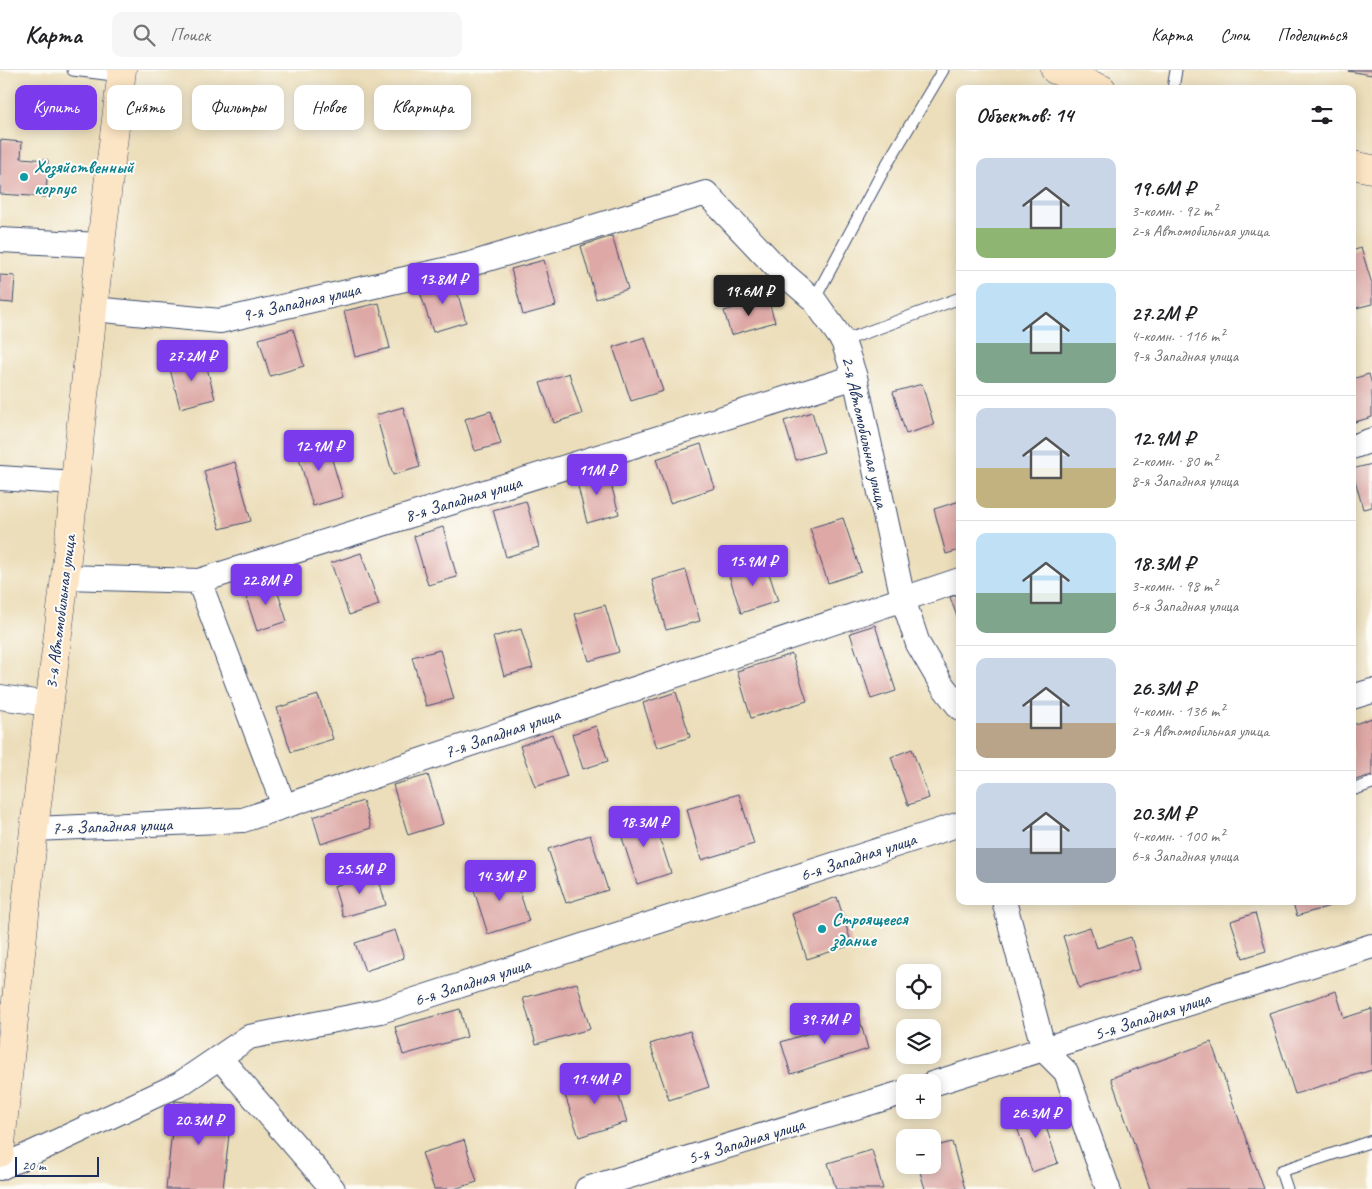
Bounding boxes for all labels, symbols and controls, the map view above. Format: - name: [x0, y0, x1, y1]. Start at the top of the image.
- search box: [112, 12, 462, 57]
- text: Карта: [25, 20, 82, 50]
- icon: search: [130, 21, 158, 49]
- text: Поиск: [170, 23, 210, 47]
- text: Карта: [1151, 24, 1192, 46]
- text: Слои: [1220, 24, 1249, 46]
- text: Поделиться: [1277, 24, 1347, 46]
- chip: Купить: [15, 85, 97, 130]
- chip: Снять: [107, 85, 182, 130]
- chip: Фильтры: [192, 85, 284, 130]
- chip: Новое: [294, 85, 364, 130]
- chip: Квартира: [374, 85, 471, 130]
- icon: filters: [1308, 101, 1336, 129]
- text: Объектов: 14: [976, 102, 1073, 128]
- place label: Хозяйственный корпус: [34, 156, 135, 199]
- marker: Хозяйственный корпус: [18, 171, 30, 183]
- text: 19.6M ₽: [1131, 175, 1195, 201]
- icon: home: [1016, 178, 1076, 238]
- text: 3-комн. · 92 m²: [1131, 201, 1217, 221]
- text: 2-я Автомобильная улица: [1131, 221, 1269, 241]
- pin: 13.8M ₽: [397, 262, 489, 305]
- text: 13.8M ₽: [419, 269, 467, 289]
- pin: 19.6M ₽: [703, 274, 795, 317]
- street label: 9-я Западная улица: [240, 277, 364, 326]
- text: 19.6M ₽: [725, 281, 773, 301]
- text: 27.2M ₽: [1131, 300, 1195, 326]
- icon: home: [1016, 303, 1076, 363]
- text: 4-комн. · 116 m²: [1131, 326, 1224, 346]
- pin: 27.2M ₽: [146, 340, 238, 382]
- text: 27.2M ₽: [168, 346, 216, 366]
- text: 9-я Западная улица: [1131, 346, 1238, 366]
- street label: 2-я Автомобильная улица: [837, 354, 894, 512]
- text: 12.9M ₽: [1131, 425, 1195, 451]
- icon: home: [1016, 428, 1076, 488]
- pin: 12.9M ₽: [273, 430, 365, 472]
- text: 12.9M ₽: [295, 436, 343, 456]
- text: 2-комн. · 80 m²: [1131, 451, 1217, 471]
- pin: 11M ₽: [562, 454, 632, 496]
- text: 11M ₽: [578, 460, 616, 480]
- street label: 8-я Западная улица: [402, 470, 526, 527]
- text: 8-я Западная улица: [1131, 471, 1238, 491]
- street label: 3-я Автомобильная улица: [40, 532, 81, 690]
- pin: 15.9M ₽: [707, 544, 799, 587]
- text: 18.3M ₽: [1131, 550, 1195, 576]
- text: 15.9M ₽: [729, 551, 777, 571]
- icon: home: [1016, 553, 1076, 613]
- pin: 22.8M ₽: [220, 564, 312, 606]
- text: 22.8M ₽: [242, 570, 290, 590]
- text: 3-комн. · 98 m²: [1131, 576, 1217, 596]
- text: 6-я Западная улица: [1131, 596, 1238, 616]
- text: 26.3M ₽: [1131, 675, 1195, 701]
- icon: home: [1016, 678, 1076, 738]
- text: 4-комн. · 136 m²: [1131, 701, 1224, 721]
- street label: 7-я Западная улица: [441, 702, 564, 763]
- text: 2-я Автомобильная улица: [1131, 721, 1269, 741]
- text: 20.3M ₽: [1131, 800, 1195, 826]
- icon: home: [1016, 803, 1076, 863]
- pin: 18.3M ₽: [598, 806, 690, 848]
- text: 18.3M ₽: [620, 812, 668, 832]
- street label: 7-я Западная улица: [51, 813, 174, 839]
- text: 4-комн. · 100 m²: [1131, 826, 1224, 846]
- street label: 6-я Западная улица: [797, 827, 920, 886]
- text: 6-я Западная улица: [1131, 846, 1238, 866]
- pin: 25.5M ₽: [314, 852, 406, 895]
- text: 25.5M ₽: [336, 859, 384, 879]
- pin: 14.3M ₽: [454, 860, 546, 902]
- text: 14.3M ₽: [476, 866, 524, 886]
- place label: Строящееся здание: [830, 908, 909, 952]
- marker: Строящееся здание: [816, 923, 828, 935]
- street label: 6-я Западная улица: [411, 952, 534, 1011]
- map controls: [896, 964, 941, 1174]
- button: locate: [896, 964, 941, 1009]
- street label: 5-я Западная улица: [1091, 986, 1214, 1045]
- pin: 39.7M ₽: [779, 1002, 871, 1045]
- text: 39.7M ₽: [801, 1009, 849, 1029]
- button: layers: [896, 1019, 941, 1064]
- pin: 11.4M ₽: [549, 1062, 641, 1105]
- text: 11.4M ₽: [571, 1069, 619, 1089]
- button: +: [896, 1074, 941, 1119]
- pin: 26.3M ₽: [990, 1096, 1082, 1139]
- text: 26.3M ₽: [1012, 1103, 1060, 1123]
- pin: 20.3M ₽: [153, 1104, 245, 1146]
- text: 20.3M ₽: [175, 1110, 223, 1130]
- street label: 5-я Западная улица: [685, 1112, 809, 1169]
- button: −: [896, 1129, 941, 1174]
- scale bar: [15, 1154, 99, 1177]
- text: 20 m: [22, 1157, 46, 1174]

